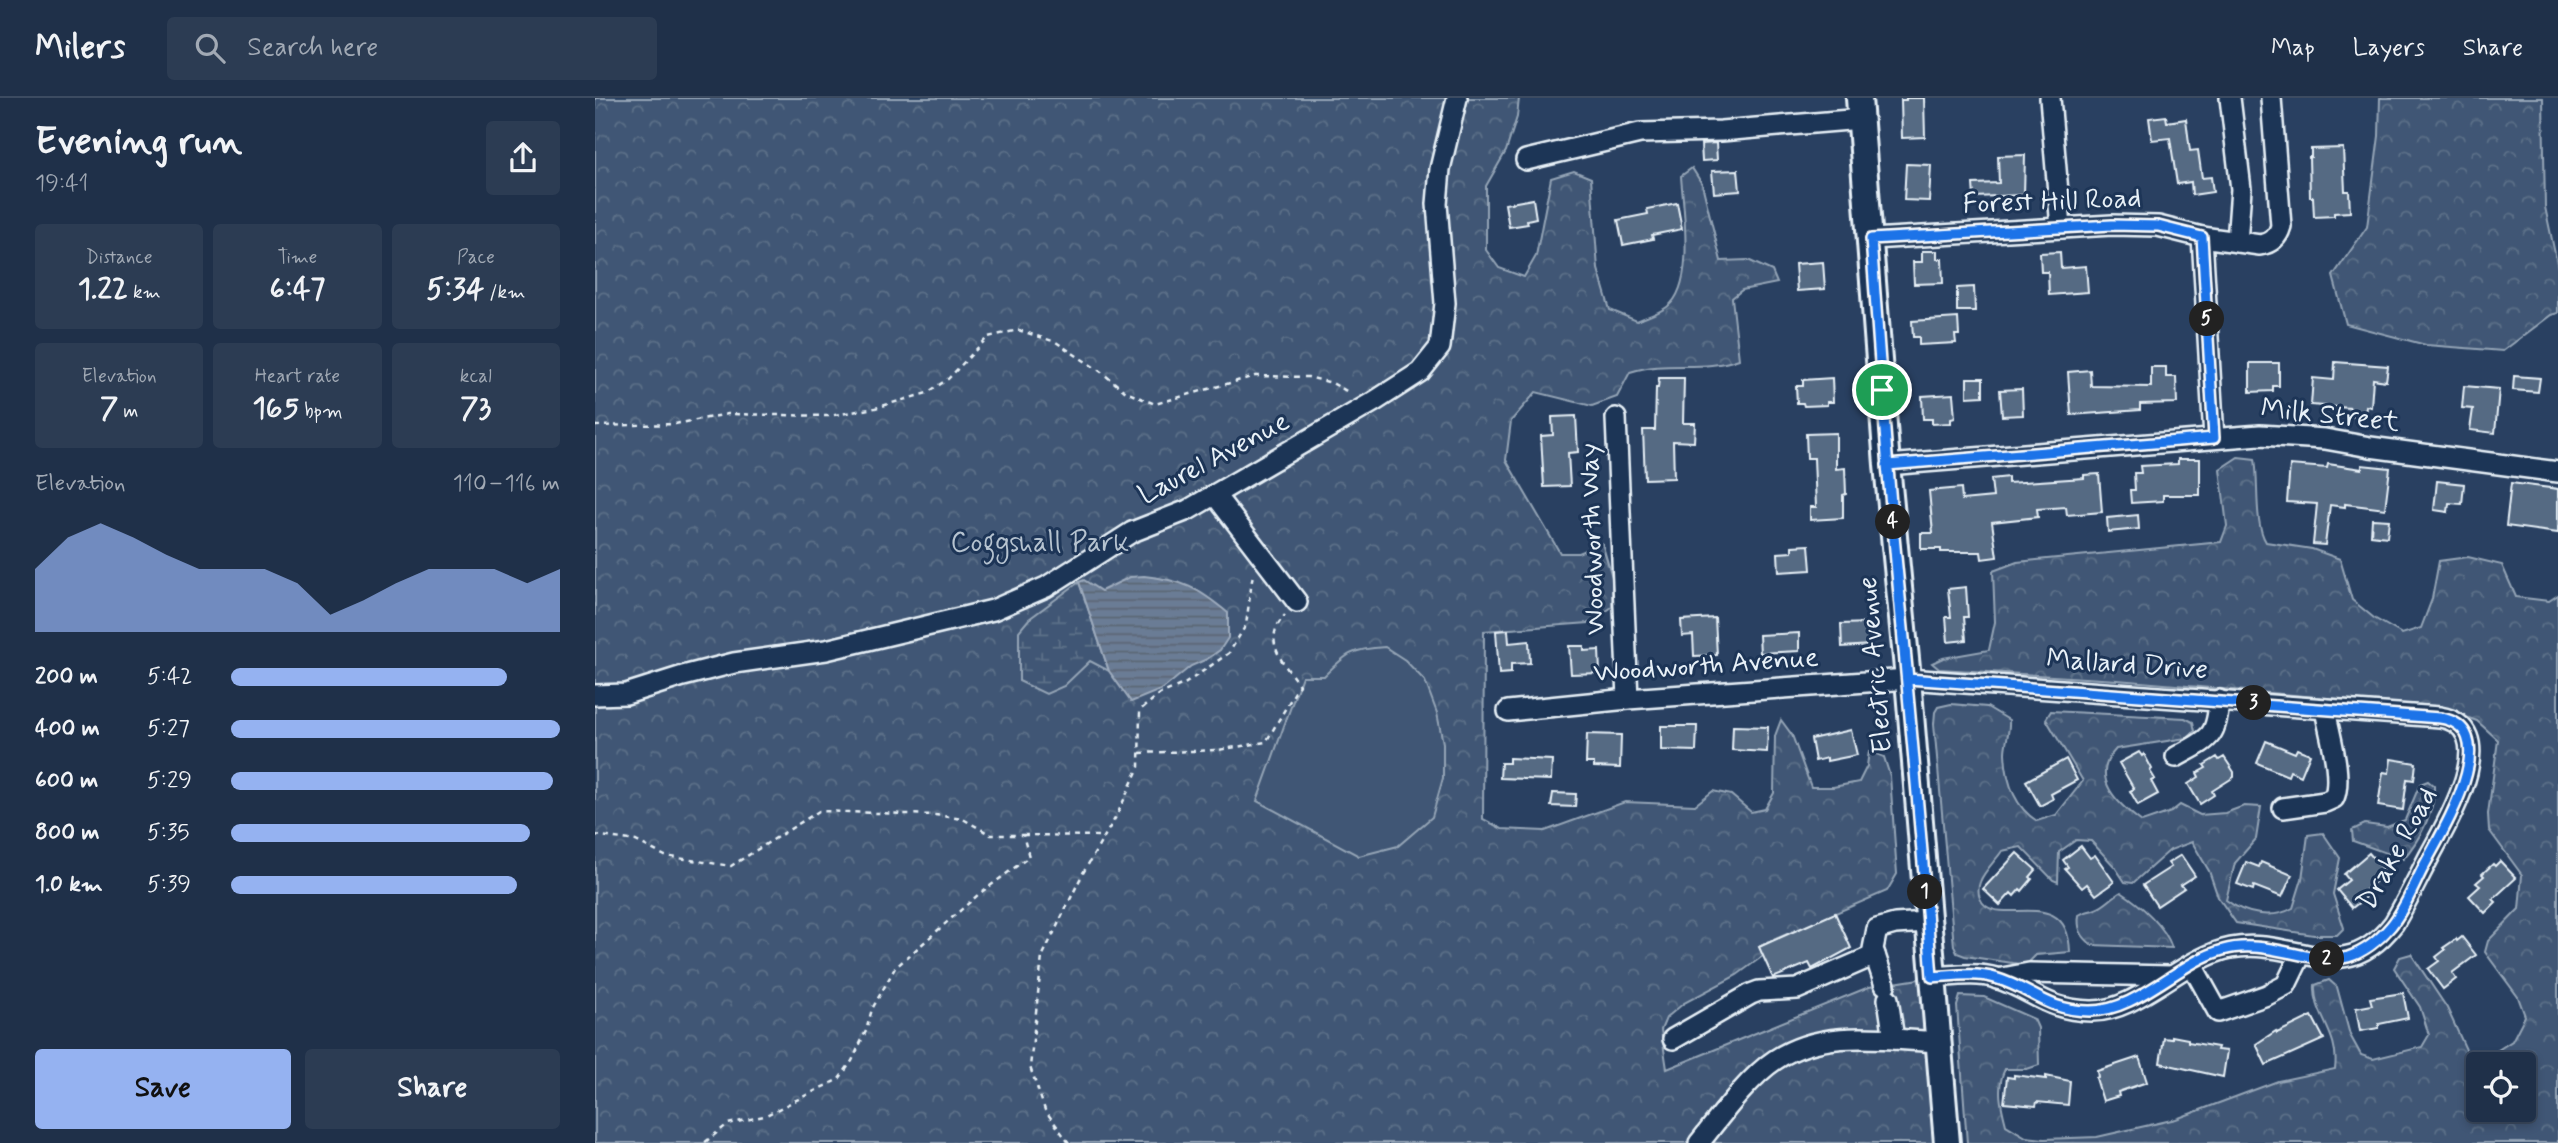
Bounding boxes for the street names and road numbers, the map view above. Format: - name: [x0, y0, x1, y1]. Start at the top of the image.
- street label: Forest Hill Road: [1962, 180, 2142, 224]
- street label: Milk Street: [2259, 390, 2402, 442]
- street label: Laurel Avenue: [1132, 404, 1296, 514]
- street label: Woodworth Way: [1571, 442, 1615, 636]
- street label: Electric Avenue: [1850, 575, 1902, 755]
- street label: Woodworth Avenue: [1592, 640, 1820, 692]
- street label: Mallard Drive: [2045, 641, 2209, 689]
- street label: Drake Road: [2349, 781, 2447, 917]

